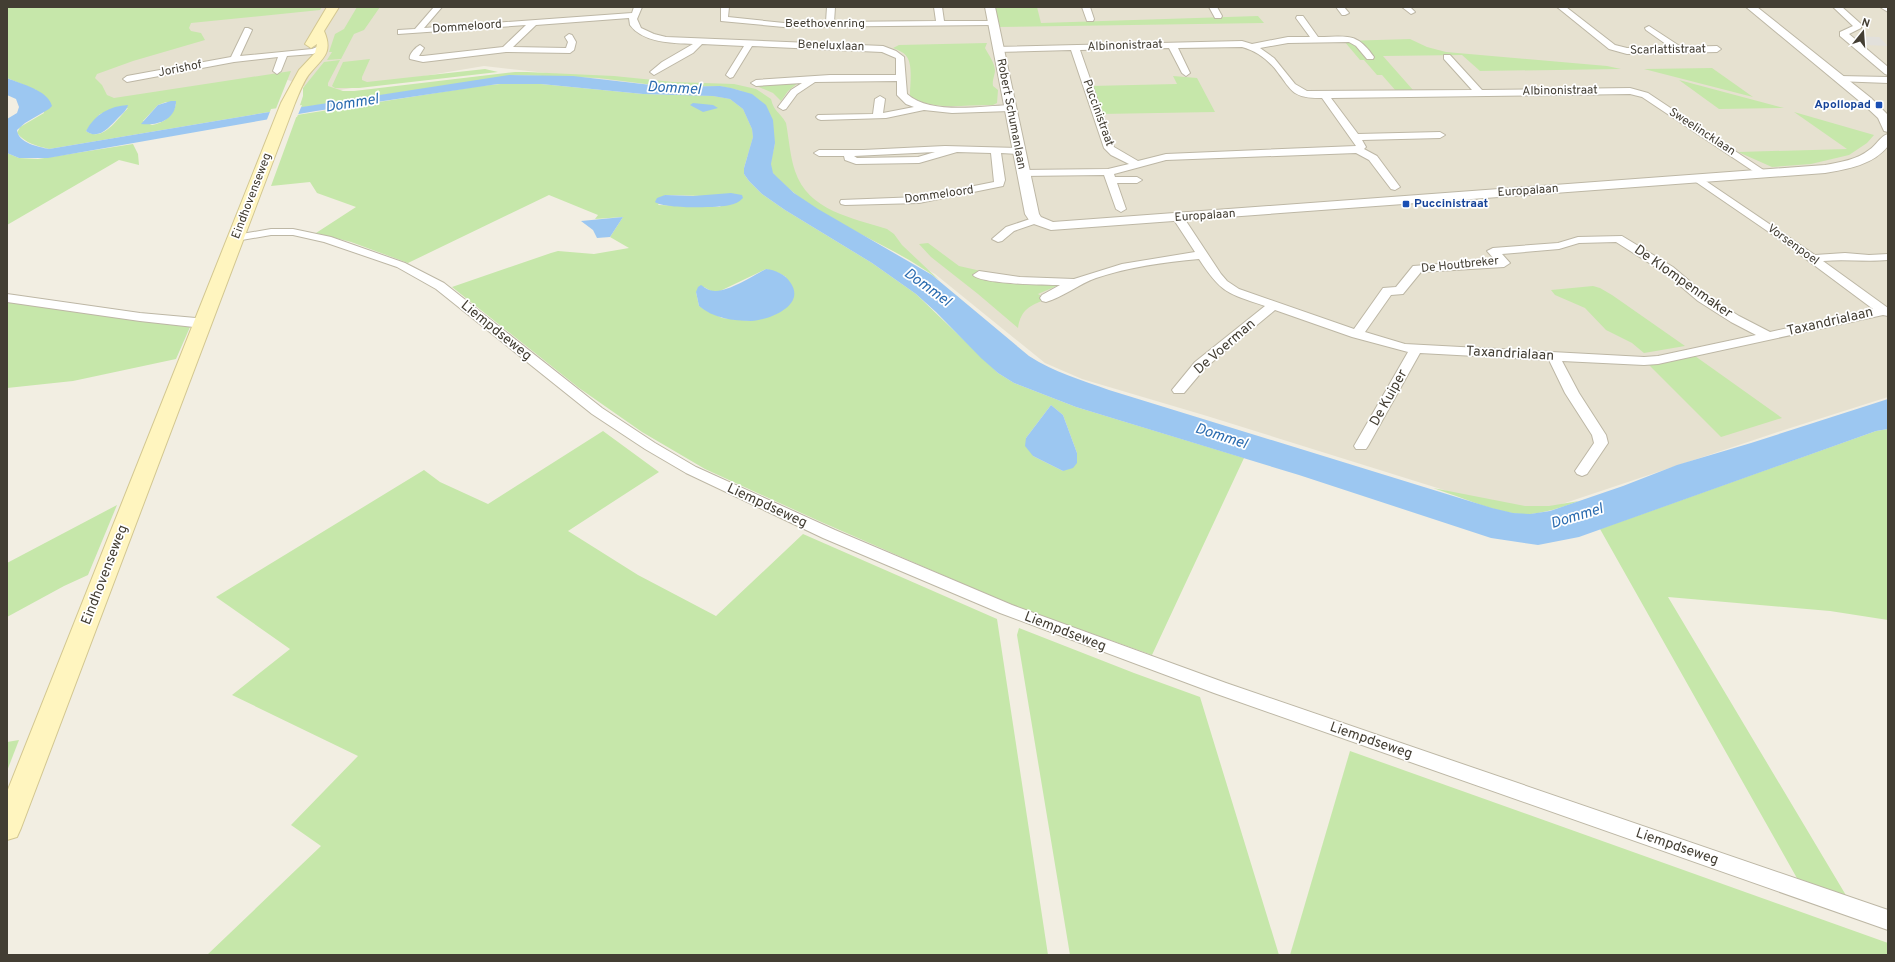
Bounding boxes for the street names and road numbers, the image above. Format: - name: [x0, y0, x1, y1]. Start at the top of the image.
- street label: Beethovenring: [785, 16, 865, 32]
- street label: Dommeloord: [432, 17, 502, 37]
- street label: Beneluxlaan: [797, 37, 865, 55]
- street label: Albinonistraat: [1087, 37, 1163, 55]
- street label: Scarlattistraat: [1630, 41, 1706, 59]
- street label: Jorishof: [157, 57, 203, 81]
- street label: Robert Schumanlaan: [992, 57, 1030, 171]
- street label: Puccinistraat: [1079, 77, 1117, 149]
- street label: Albinonistraat: [1522, 82, 1598, 100]
- street label: Sweelincklaan: [1666, 104, 1738, 160]
- street label: Eindhovenseweg: [228, 151, 276, 241]
- street label: Europalaan: [1497, 181, 1559, 201]
- street label: Dommeloord: [903, 182, 975, 208]
- street label: Europalaan: [1174, 206, 1236, 226]
- street label: Vorsenpoel: [1764, 221, 1822, 269]
- street label: De Klompenmaker: [1631, 242, 1736, 323]
- street label: De Houtbreker: [1420, 253, 1500, 277]
- street label: Liempdseweg: [457, 297, 535, 365]
- street label: Taxandrialaan: [1785, 304, 1875, 340]
- street label: De Voerman: [1191, 316, 1259, 378]
- street label: Taxandrialaan: [1466, 343, 1554, 365]
- street label: De Kuiper: [1367, 366, 1412, 429]
- street label: Liempdseweg: [724, 480, 810, 532]
- street label: Eindhovenseweg: [78, 523, 132, 627]
- street label: Liempdseweg: [1022, 609, 1108, 655]
- street label: Liempdseweg: [1327, 719, 1415, 763]
- street label: Liempdseweg: [1633, 825, 1721, 869]

